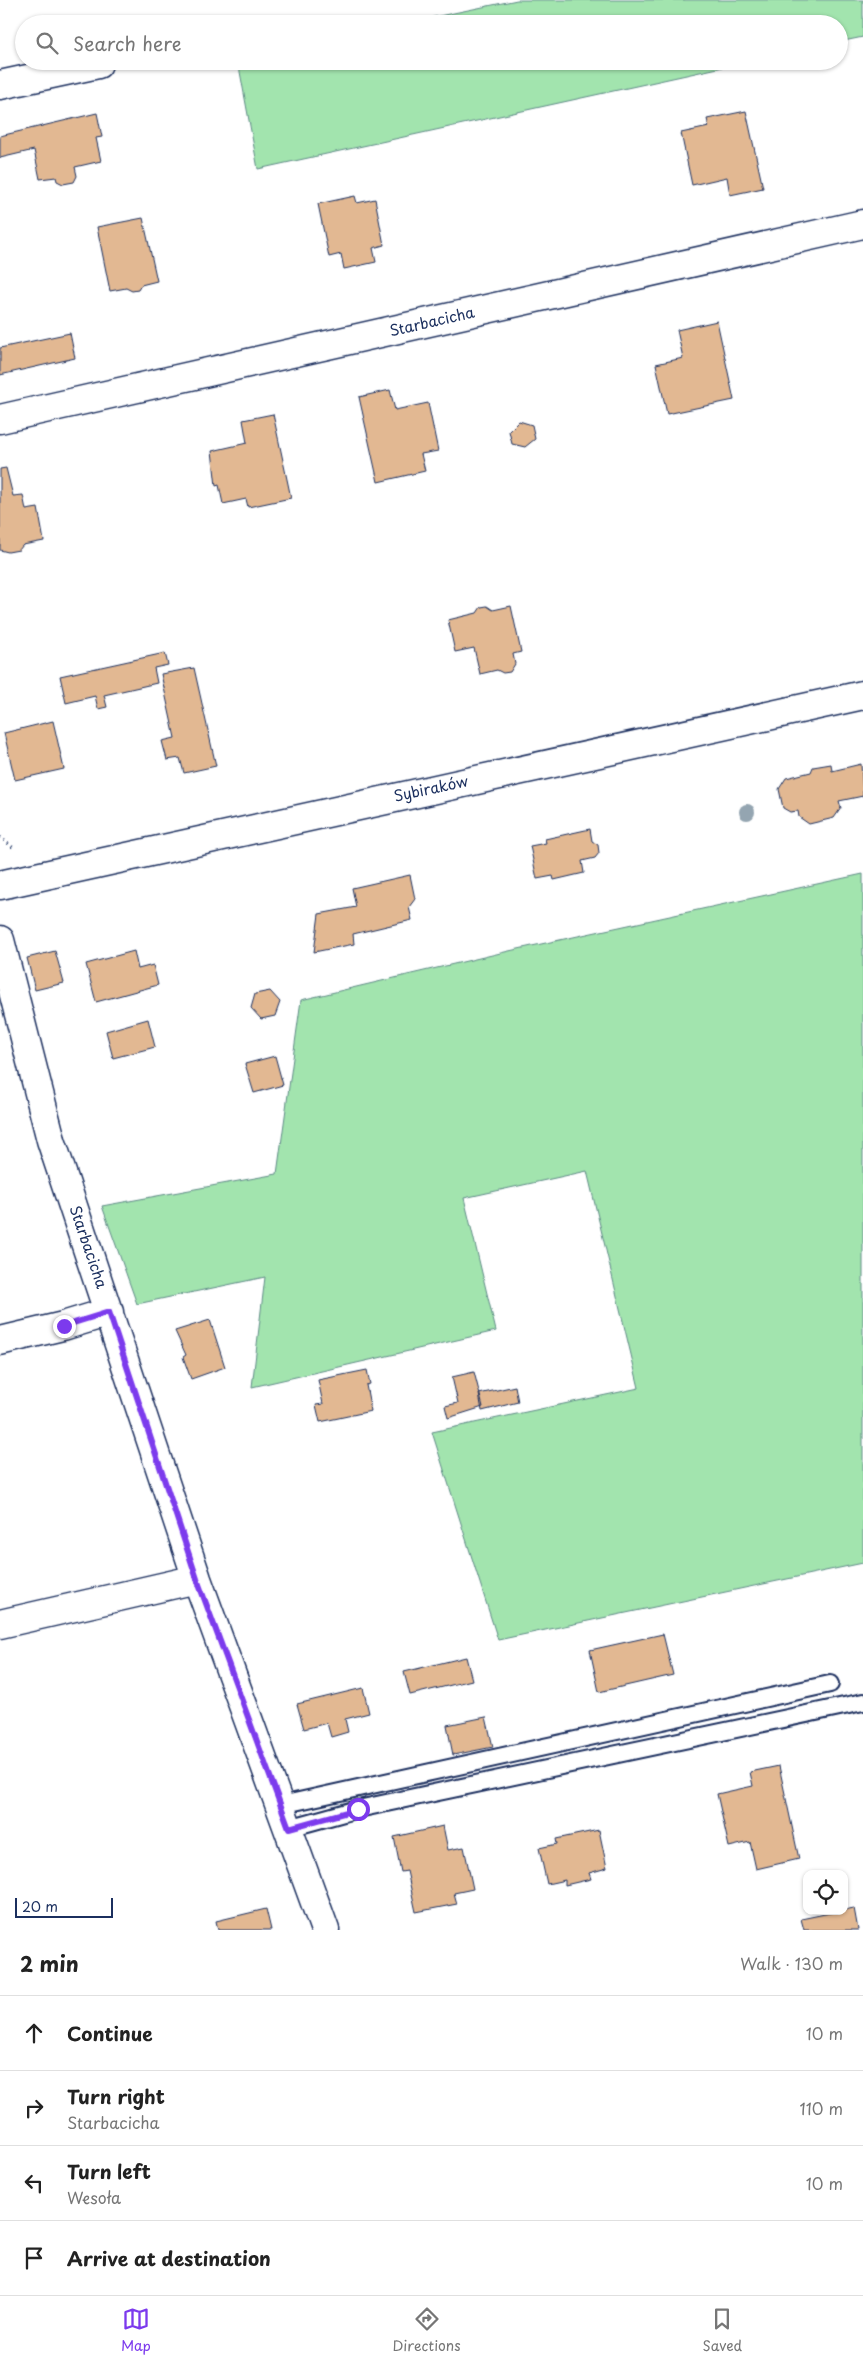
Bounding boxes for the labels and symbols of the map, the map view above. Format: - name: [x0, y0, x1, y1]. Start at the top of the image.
- street label: Starbacicha: [387, 299, 477, 341]
- street label: Sybiraków: [391, 768, 471, 807]
- street label: Starbacicha: [64, 1202, 115, 1292]
- route end: [53, 1315, 76, 1338]
- route start: [347, 1798, 370, 1821]
- scale bar: [15, 1895, 112, 1918]

